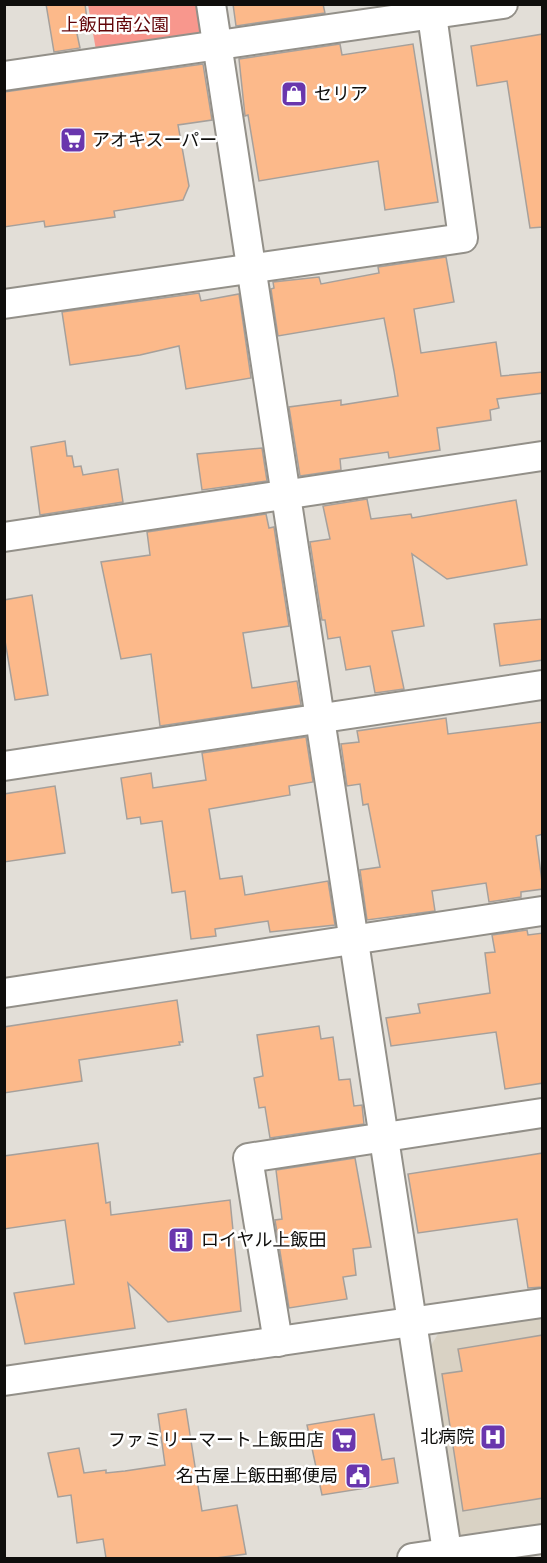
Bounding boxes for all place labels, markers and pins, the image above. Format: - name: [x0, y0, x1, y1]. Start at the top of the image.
- shop icon: セリア: [279, 79, 309, 109]
- place label: セリア: [314, 83, 368, 105]
- supermarket icon: アオキスーパー: [58, 125, 88, 155]
- place label: アオキスーパー: [92, 129, 217, 151]
- building icon: ロイヤル上飯田: [166, 1225, 196, 1255]
- place label: ロイヤル上飯田: [201, 1229, 326, 1251]
- hospital icon: 北病院: [478, 1422, 508, 1452]
- supermarket icon: ファミリーマート上飯田店: [329, 1425, 359, 1455]
- place label: 北病院: [420, 1426, 474, 1448]
- place label: ファミリーマート上飯田店: [108, 1429, 324, 1451]
- public building icon: 名古屋上飯田郵便局: [343, 1461, 373, 1491]
- place label: 名古屋上飯田郵便局: [176, 1465, 338, 1487]

